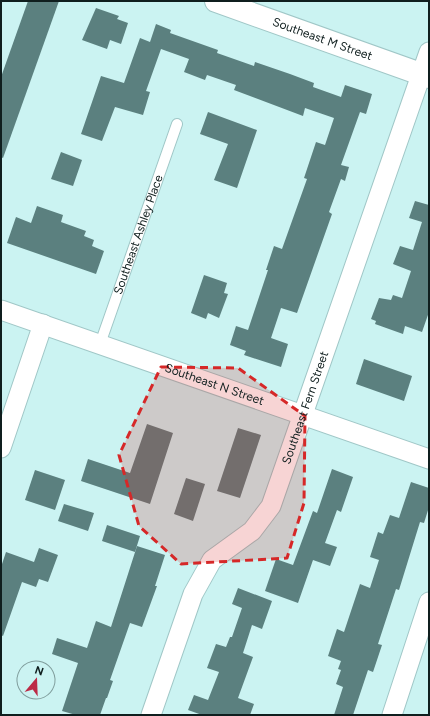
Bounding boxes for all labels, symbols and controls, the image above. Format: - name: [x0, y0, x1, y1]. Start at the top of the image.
- street label: Southeast M Street: [271, 15, 375, 63]
- street label: Southeast Ashley Place: [111, 173, 166, 296]
- street label: Southeast Fern Street: [279, 349, 331, 466]
- street label: Southeast N Street: [163, 361, 266, 408]
- north arrow: [16, 660, 56, 700]
- text: N: [33, 663, 45, 679]

